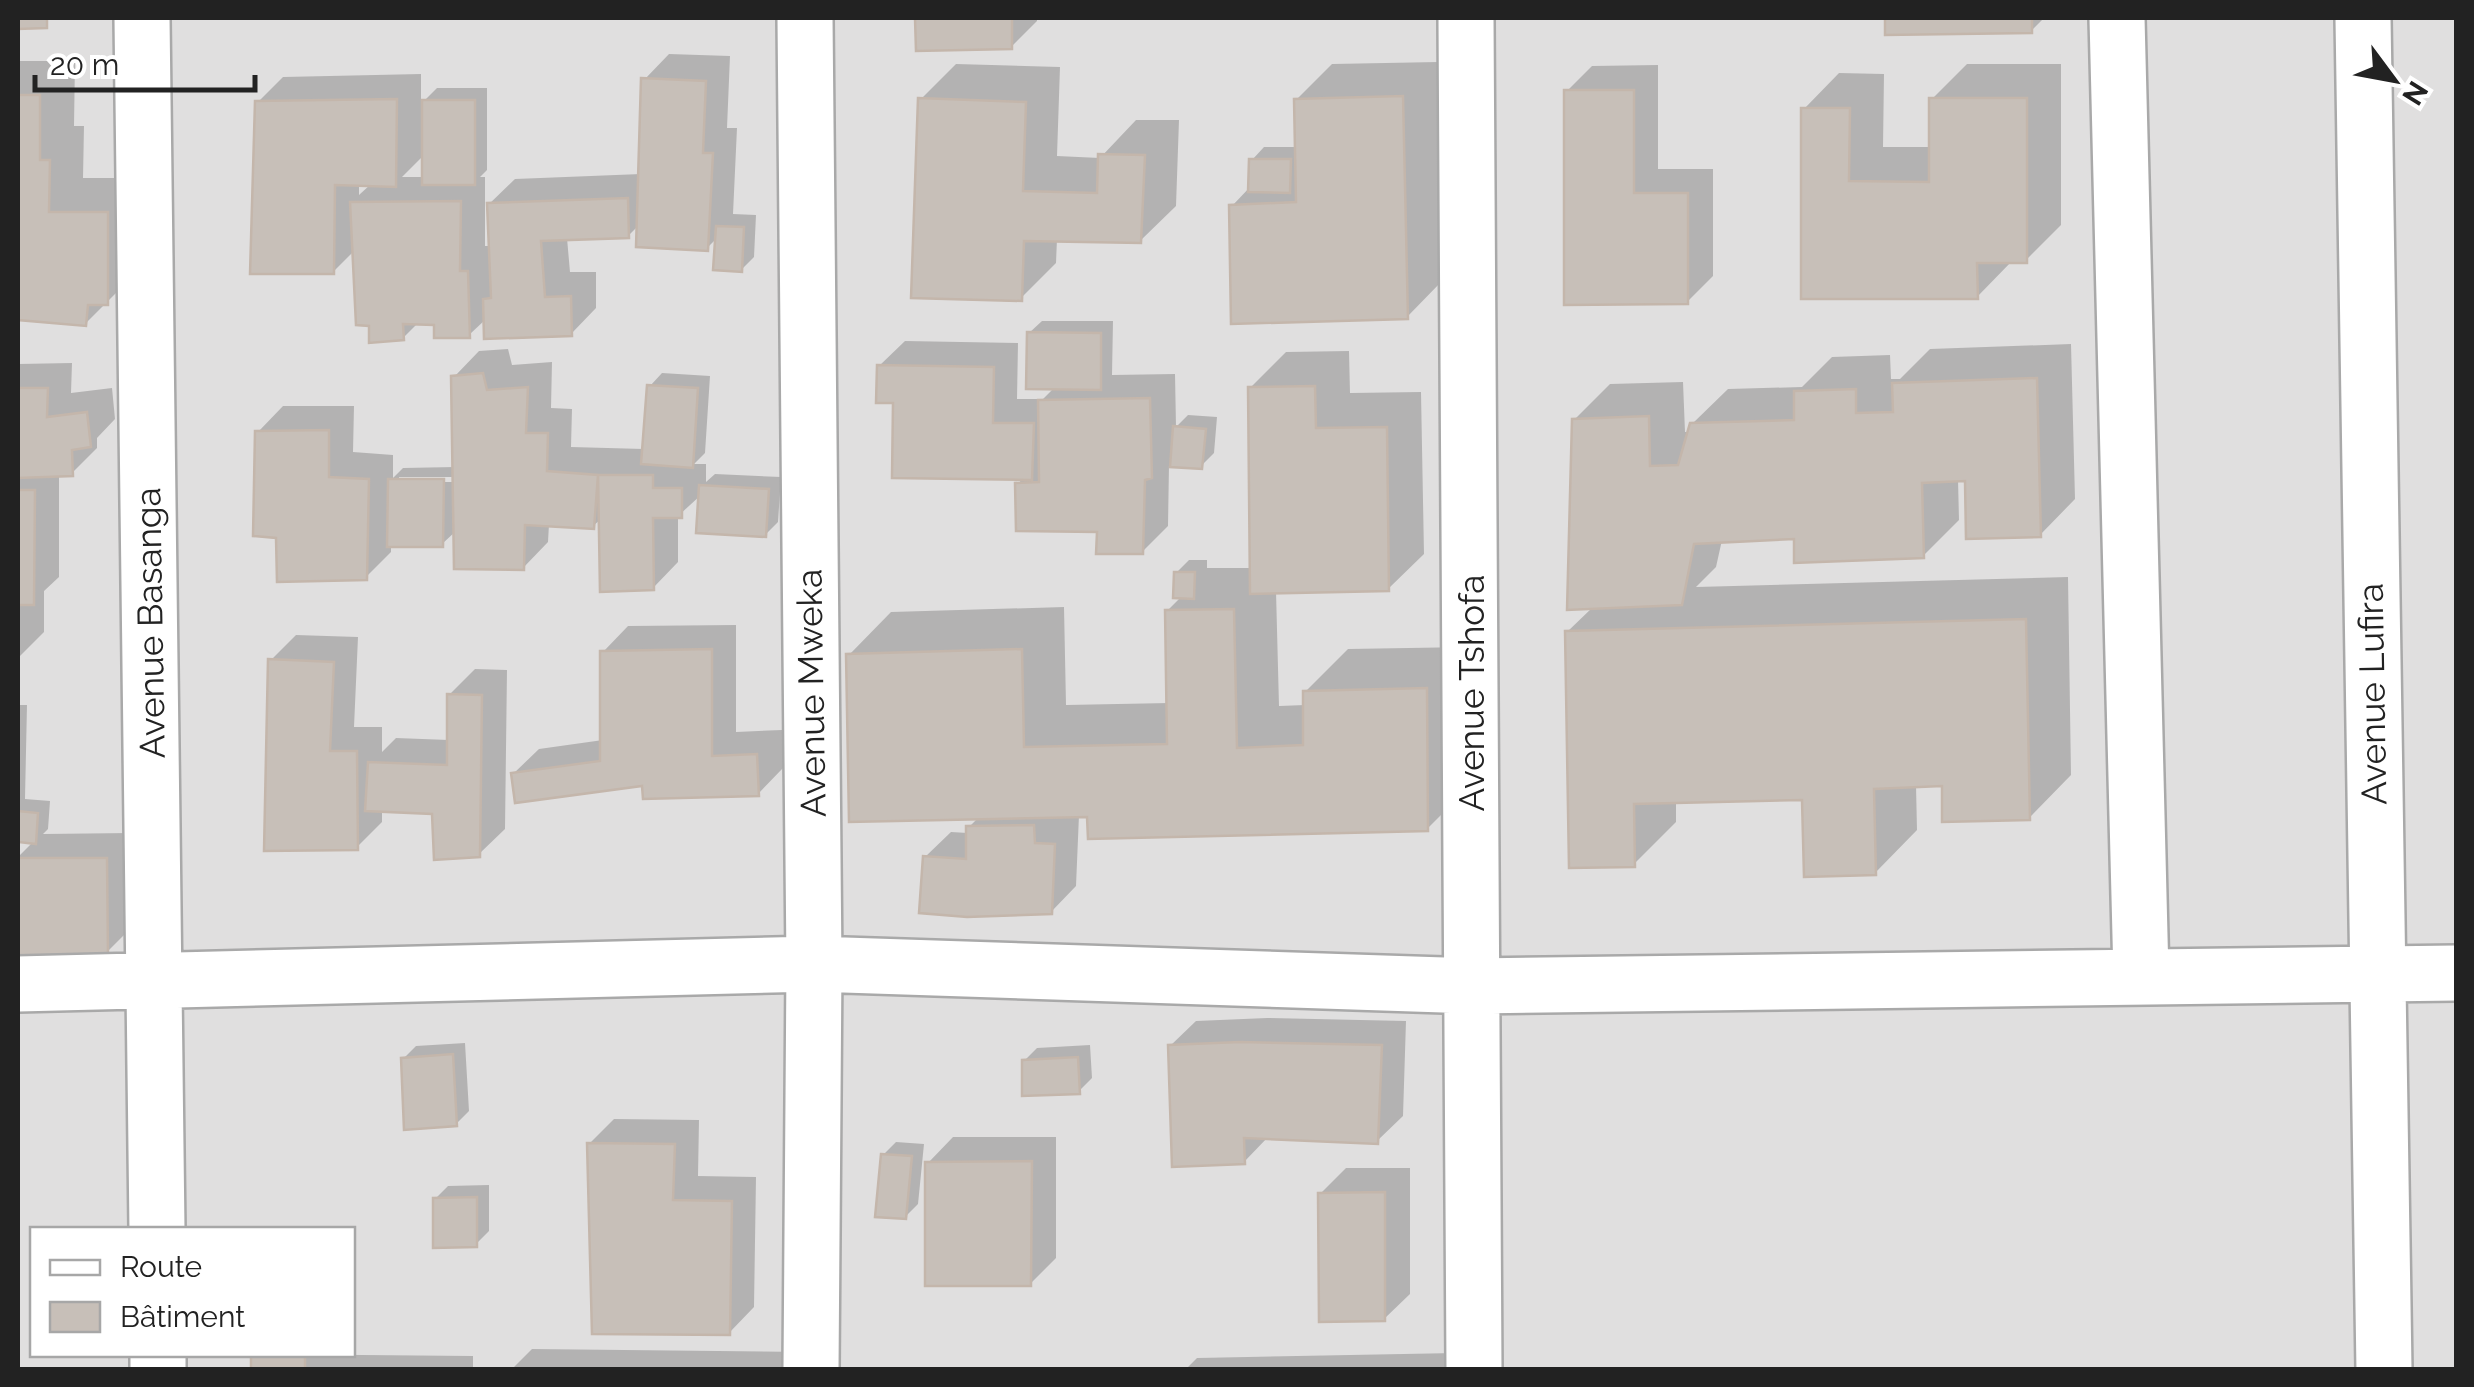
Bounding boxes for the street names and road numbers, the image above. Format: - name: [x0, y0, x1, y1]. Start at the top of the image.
- street label: Avenue Basanga: [127, 487, 173, 759]
- street label: Avenue Mweka: [788, 568, 834, 818]
- street label: Avenue Tshofa: [1451, 575, 1492, 811]
- street label: Avenue Lufira: [2350, 583, 2394, 805]

